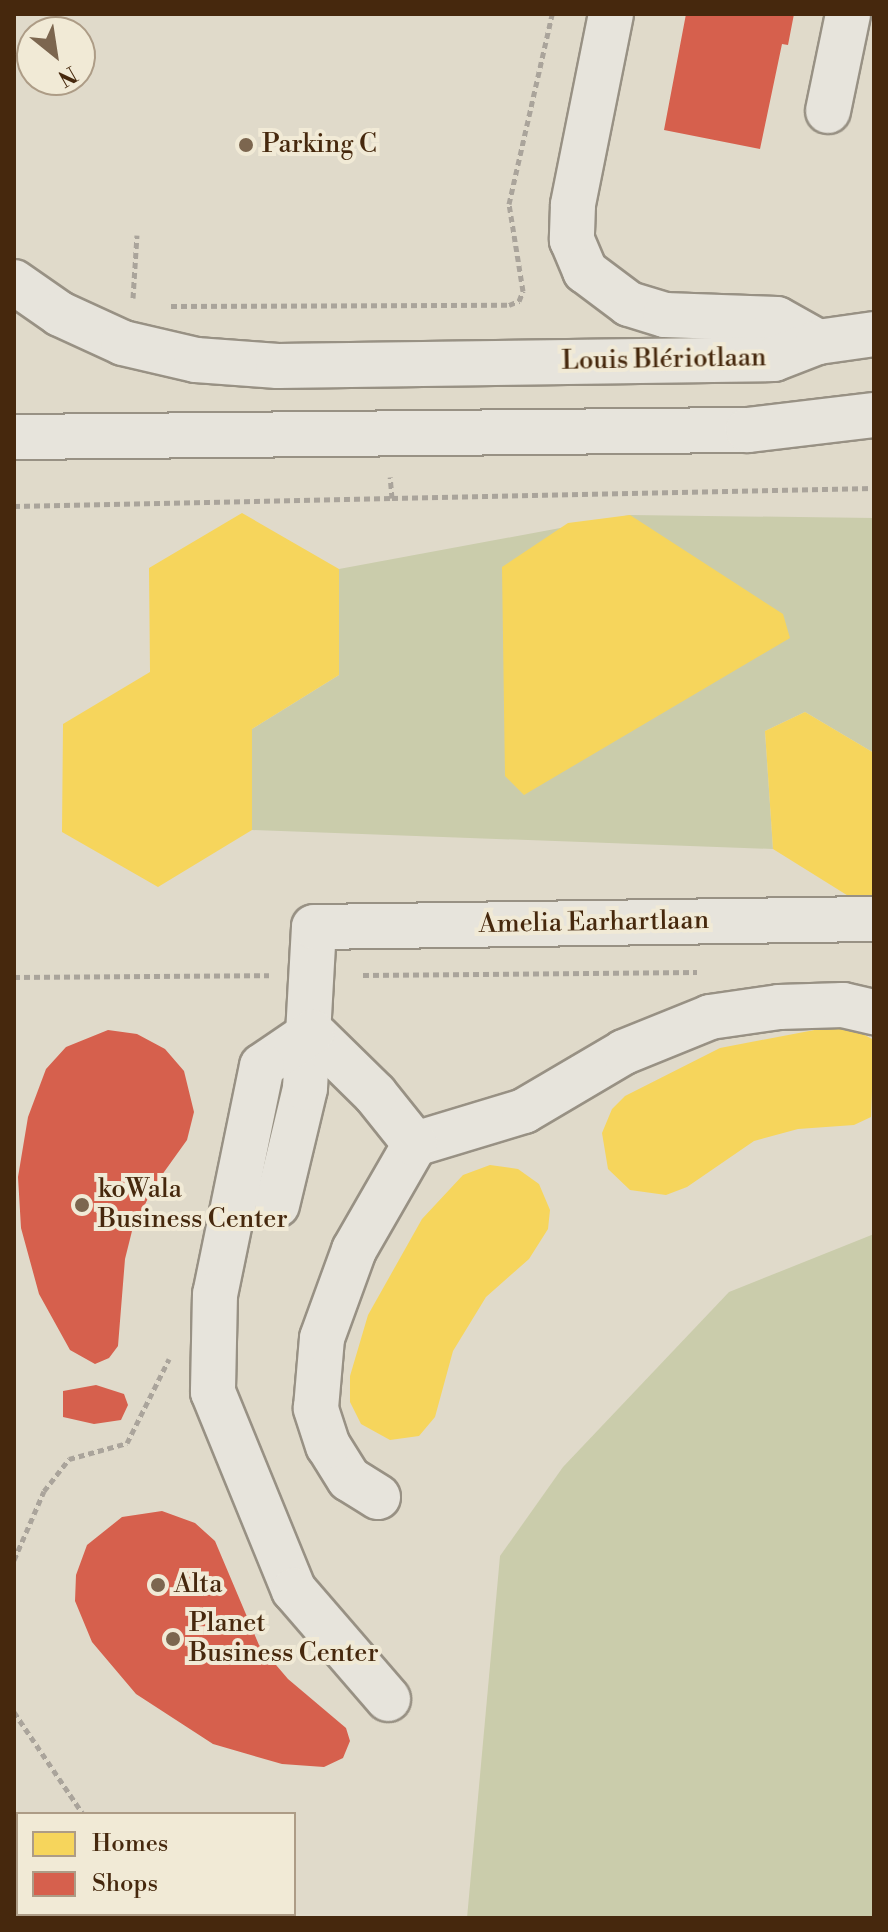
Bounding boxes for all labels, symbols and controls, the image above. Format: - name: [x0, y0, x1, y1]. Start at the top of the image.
- north arrow: [16, 16, 96, 96]
- text: N: [53, 59, 82, 92]
- place label: Parking C: [262, 129, 377, 161]
- marker: Parking C: [237, 136, 255, 154]
- street label: Louis Blériotlaan: [561, 343, 767, 377]
- street label: Amelia Earhartlaan: [479, 905, 709, 941]
- place label: koWala Business Center: [98, 1174, 288, 1236]
- marker: koWala Business Center: [73, 1196, 91, 1214]
- place label: Alta: [174, 1569, 222, 1601]
- marker: Alta: [149, 1576, 167, 1594]
- place label: Planet Business Center: [189, 1608, 379, 1670]
- marker: Planet Business Center: [164, 1630, 182, 1648]
- legend: [16, 1812, 296, 1916]
- text: Homes: [92, 1829, 168, 1859]
- text: Shops: [92, 1869, 158, 1899]

